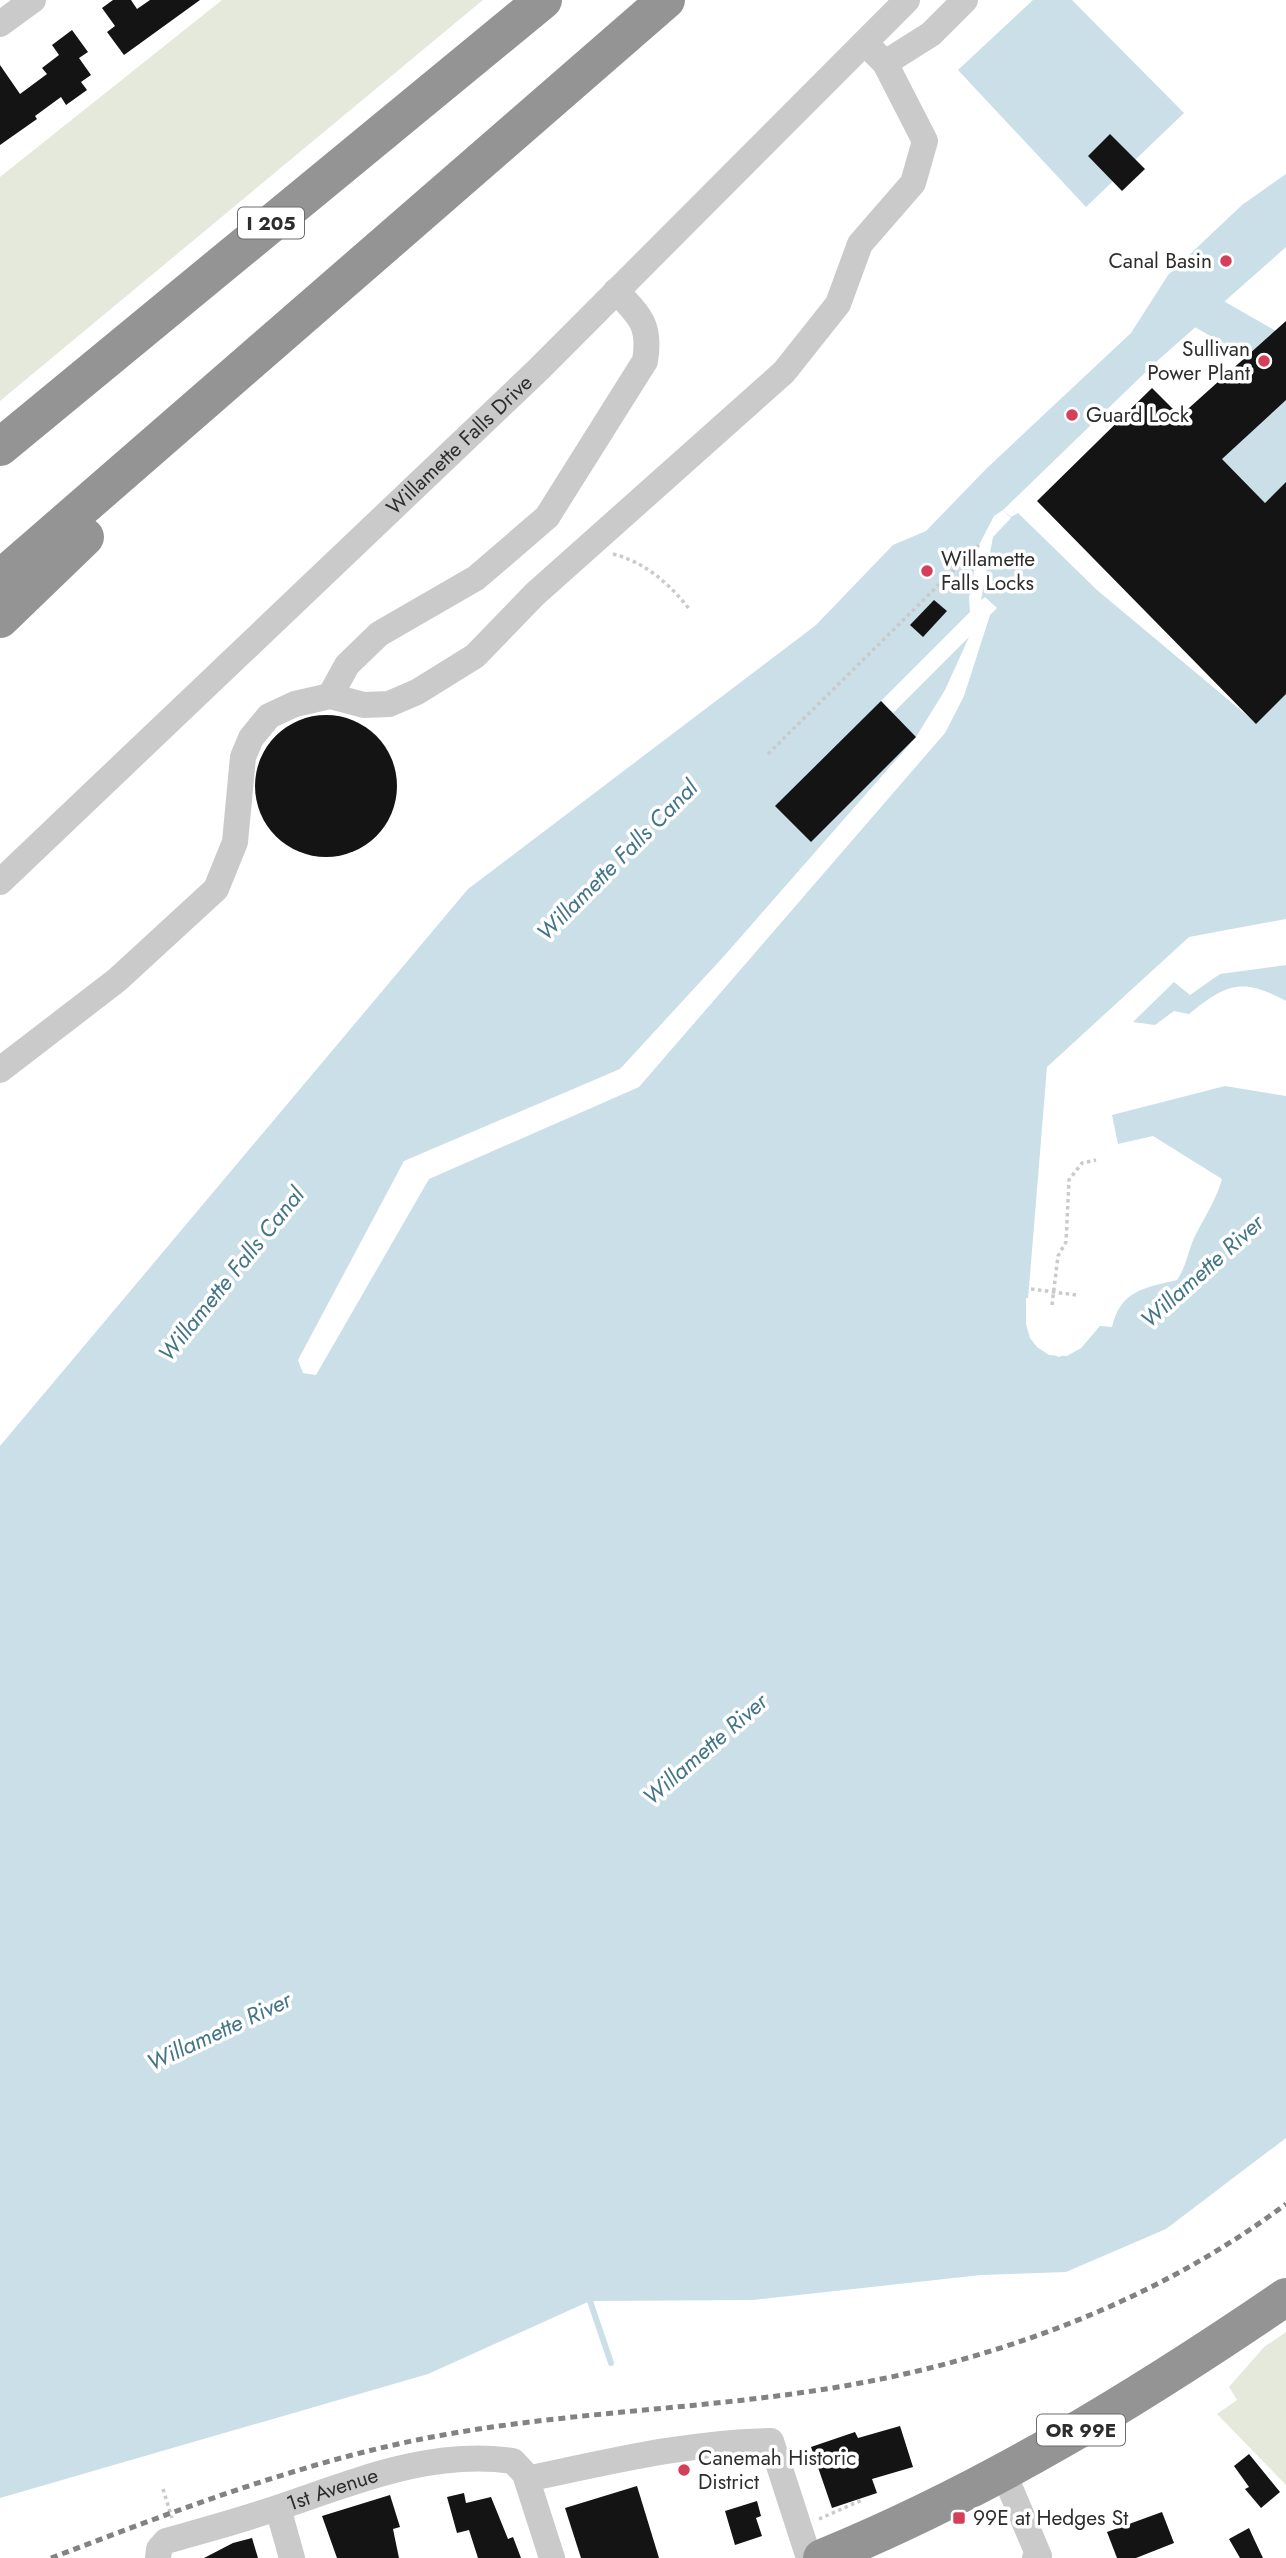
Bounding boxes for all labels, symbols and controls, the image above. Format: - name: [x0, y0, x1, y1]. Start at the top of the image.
- road number: I 205: [238, 208, 304, 238]
- place label: Canal Basin: [1108, 246, 1212, 276]
- marker: Canal Basin: [1218, 253, 1234, 269]
- place label: Sullivan Power Plant: [1147, 334, 1250, 388]
- marker: Sullivan Power Plant: [1256, 353, 1272, 369]
- street label: Willamette Falls Drive: [379, 368, 539, 522]
- place label: Guard Lock: [1086, 400, 1190, 430]
- marker: Guard Lock: [1064, 407, 1080, 423]
- place label: Willamette Falls Locks: [941, 544, 1035, 598]
- marker: Willamette Falls Locks: [919, 563, 935, 579]
- water label: Willamette Falls Canal: [529, 771, 706, 948]
- water label: Willamette Falls Canal: [150, 1179, 313, 1369]
- water label: Willamette River: [1133, 1205, 1272, 1336]
- water label: Willamette River: [635, 1684, 776, 1813]
- water label: Willamette River: [141, 1982, 298, 2079]
- road number: OR 99E: [1037, 2414, 1125, 2446]
- place label: Canemah Historic District: [698, 2443, 856, 2497]
- street label: 1st Avenue: [283, 2460, 382, 2519]
- marker: Canemah Historic District: [676, 2462, 692, 2478]
- place label: 99E at Hedges St: [973, 2503, 1128, 2533]
- marker: 99E at Hedges St: [951, 2510, 967, 2526]

